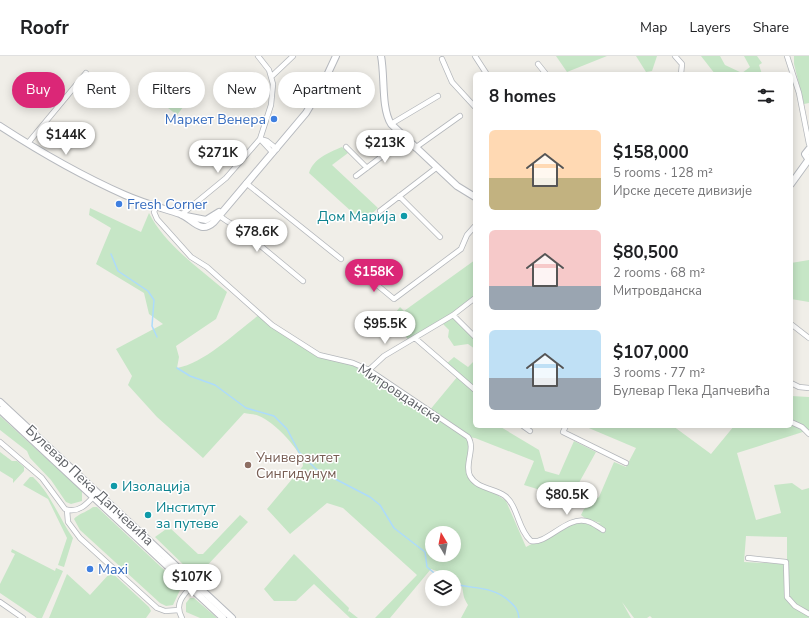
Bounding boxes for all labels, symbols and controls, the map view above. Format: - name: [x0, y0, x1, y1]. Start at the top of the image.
- text: Roofr: [20, 15, 69, 41]
- text: Map: [640, 18, 667, 37]
- text: Layers: [689, 18, 731, 37]
- text: Share: [753, 18, 789, 37]
- chip: Buy: [12, 72, 65, 108]
- chip: Rent: [73, 72, 130, 108]
- chip: Filters: [138, 72, 205, 108]
- chip: New: [213, 72, 270, 108]
- chip: Apartment: [278, 72, 375, 108]
- text: 8 homes: [489, 85, 556, 108]
- icon: filters: [755, 85, 777, 107]
- place label: Маркет Венера: [165, 110, 266, 129]
- marker: Маркет Венера: [269, 114, 279, 124]
- pin: $144K: [38, 122, 94, 156]
- text: $144K: [46, 126, 86, 144]
- pin: $213K: [357, 130, 413, 164]
- text: $213K: [365, 134, 405, 152]
- pin: $271K: [190, 140, 246, 174]
- text: $158,000: [613, 141, 689, 164]
- text: $271K: [198, 144, 238, 162]
- icon: home: [521, 146, 569, 194]
- text: 5 rooms · 128 m²: [613, 164, 713, 182]
- text: Ирске десете дивизије: [613, 182, 752, 200]
- place label: Fresh Corner: [127, 195, 207, 214]
- marker: Fresh Corner: [114, 199, 124, 209]
- place label: Дом Марија: [317, 207, 396, 226]
- marker: Дом Марија: [399, 211, 409, 221]
- pin: $78.6K: [224, 219, 290, 253]
- text: $78.6K: [235, 223, 279, 241]
- text: $80,500: [613, 241, 678, 264]
- icon: home: [521, 246, 569, 294]
- pin: $158K: [346, 259, 402, 293]
- text: $158K: [354, 263, 394, 281]
- text: 2 rooms · 68 m²: [613, 264, 705, 282]
- text: Митровданска: [613, 282, 702, 300]
- pin: $95.5K: [352, 311, 418, 345]
- text: $95.5K: [363, 315, 407, 333]
- text: $107,000: [613, 341, 689, 364]
- icon: home: [521, 346, 569, 394]
- street label: Митровданска: [354, 359, 445, 428]
- text: 3 rooms · 77 m²: [613, 364, 705, 382]
- text: Булевар Пека Дапчевића: [613, 382, 770, 400]
- street label: Булевар Пека Дапчевића: [21, 421, 158, 550]
- place label: Универзитет Сингидунум: [255, 448, 340, 483]
- marker: Универзитет Сингидунум: [243, 460, 253, 470]
- place label: Изолација: [122, 477, 190, 496]
- marker: Изолација: [109, 481, 119, 491]
- pin: $80.5K: [534, 482, 600, 516]
- text: $80.5K: [545, 486, 589, 504]
- place label: Институт за путеве: [156, 498, 219, 533]
- marker: Институт за путеве: [143, 510, 153, 520]
- north arrow: [425, 526, 461, 562]
- map controls: [425, 526, 461, 606]
- place label: Maxi: [98, 560, 128, 579]
- marker: Maxi: [85, 564, 95, 574]
- pin: $107K: [164, 564, 220, 598]
- text: $107K: [172, 568, 212, 586]
- button: layers: [425, 570, 461, 606]

